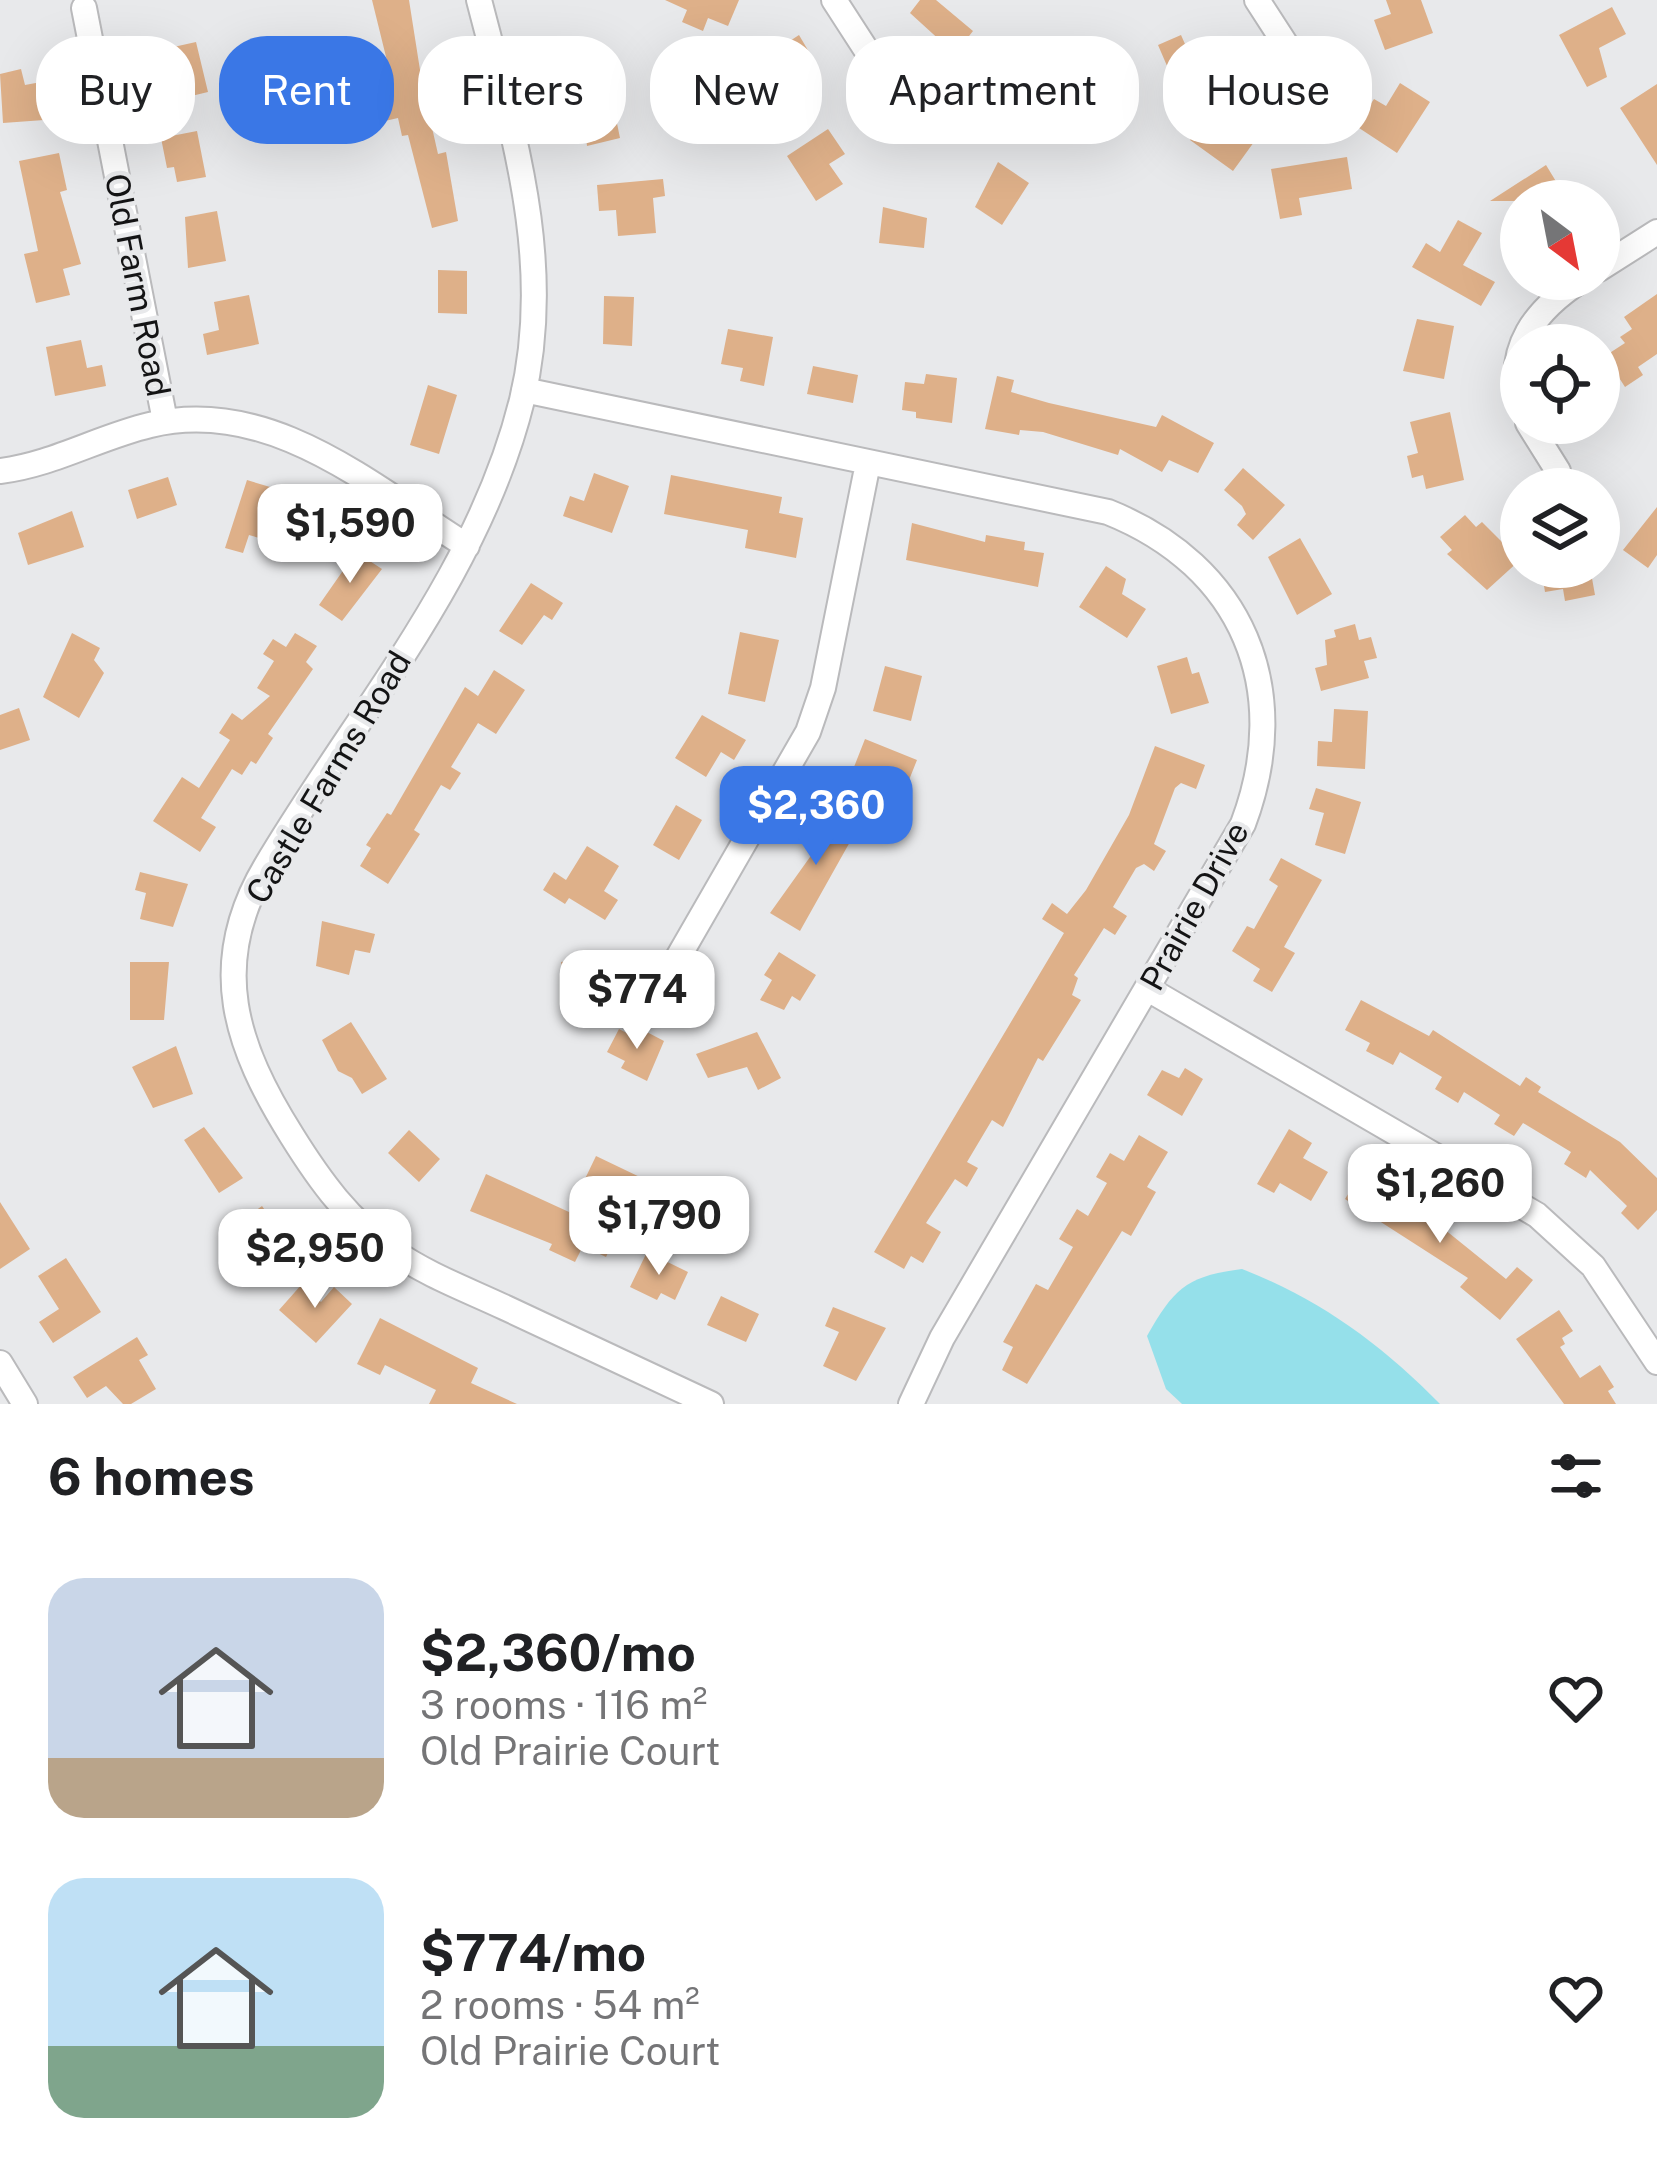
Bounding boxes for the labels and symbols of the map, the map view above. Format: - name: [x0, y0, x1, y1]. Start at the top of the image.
- street label: Old Farm Road: [98, 170, 178, 400]
- north arrow: [1500, 180, 1620, 300]
- pin: $1,590: [252, 484, 448, 586]
- street label: Castle Farms Road: [238, 644, 418, 910]
- pin: $2,360: [718, 766, 914, 868]
- street label: Prairie Drive: [1132, 815, 1256, 997]
- pin: $774: [566, 950, 708, 1052]
- pin: $1,260: [1342, 1144, 1538, 1246]
- pin: $1,790: [561, 1176, 757, 1278]
- pin: $2,950: [217, 1209, 413, 1311]

